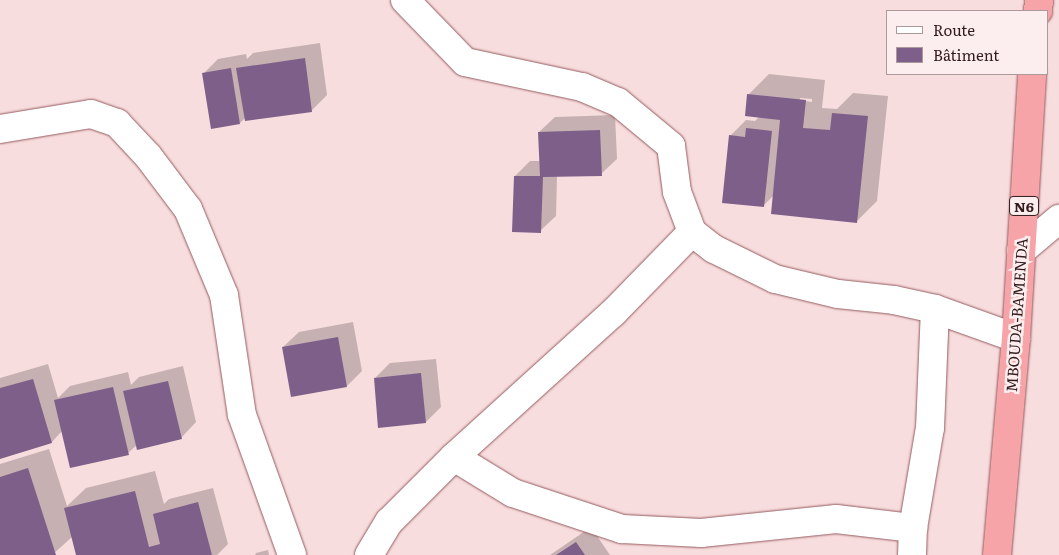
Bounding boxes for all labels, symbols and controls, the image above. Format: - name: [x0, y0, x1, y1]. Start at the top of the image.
- legend: [886, 10, 1049, 75]
- text: Route: [933, 18, 975, 41]
- text: Bâtiment: [933, 43, 999, 66]
- road number: N6: [1009, 195, 1039, 218]
- street label: MBOUDA-BAMENDA: [1002, 237, 1030, 393]

